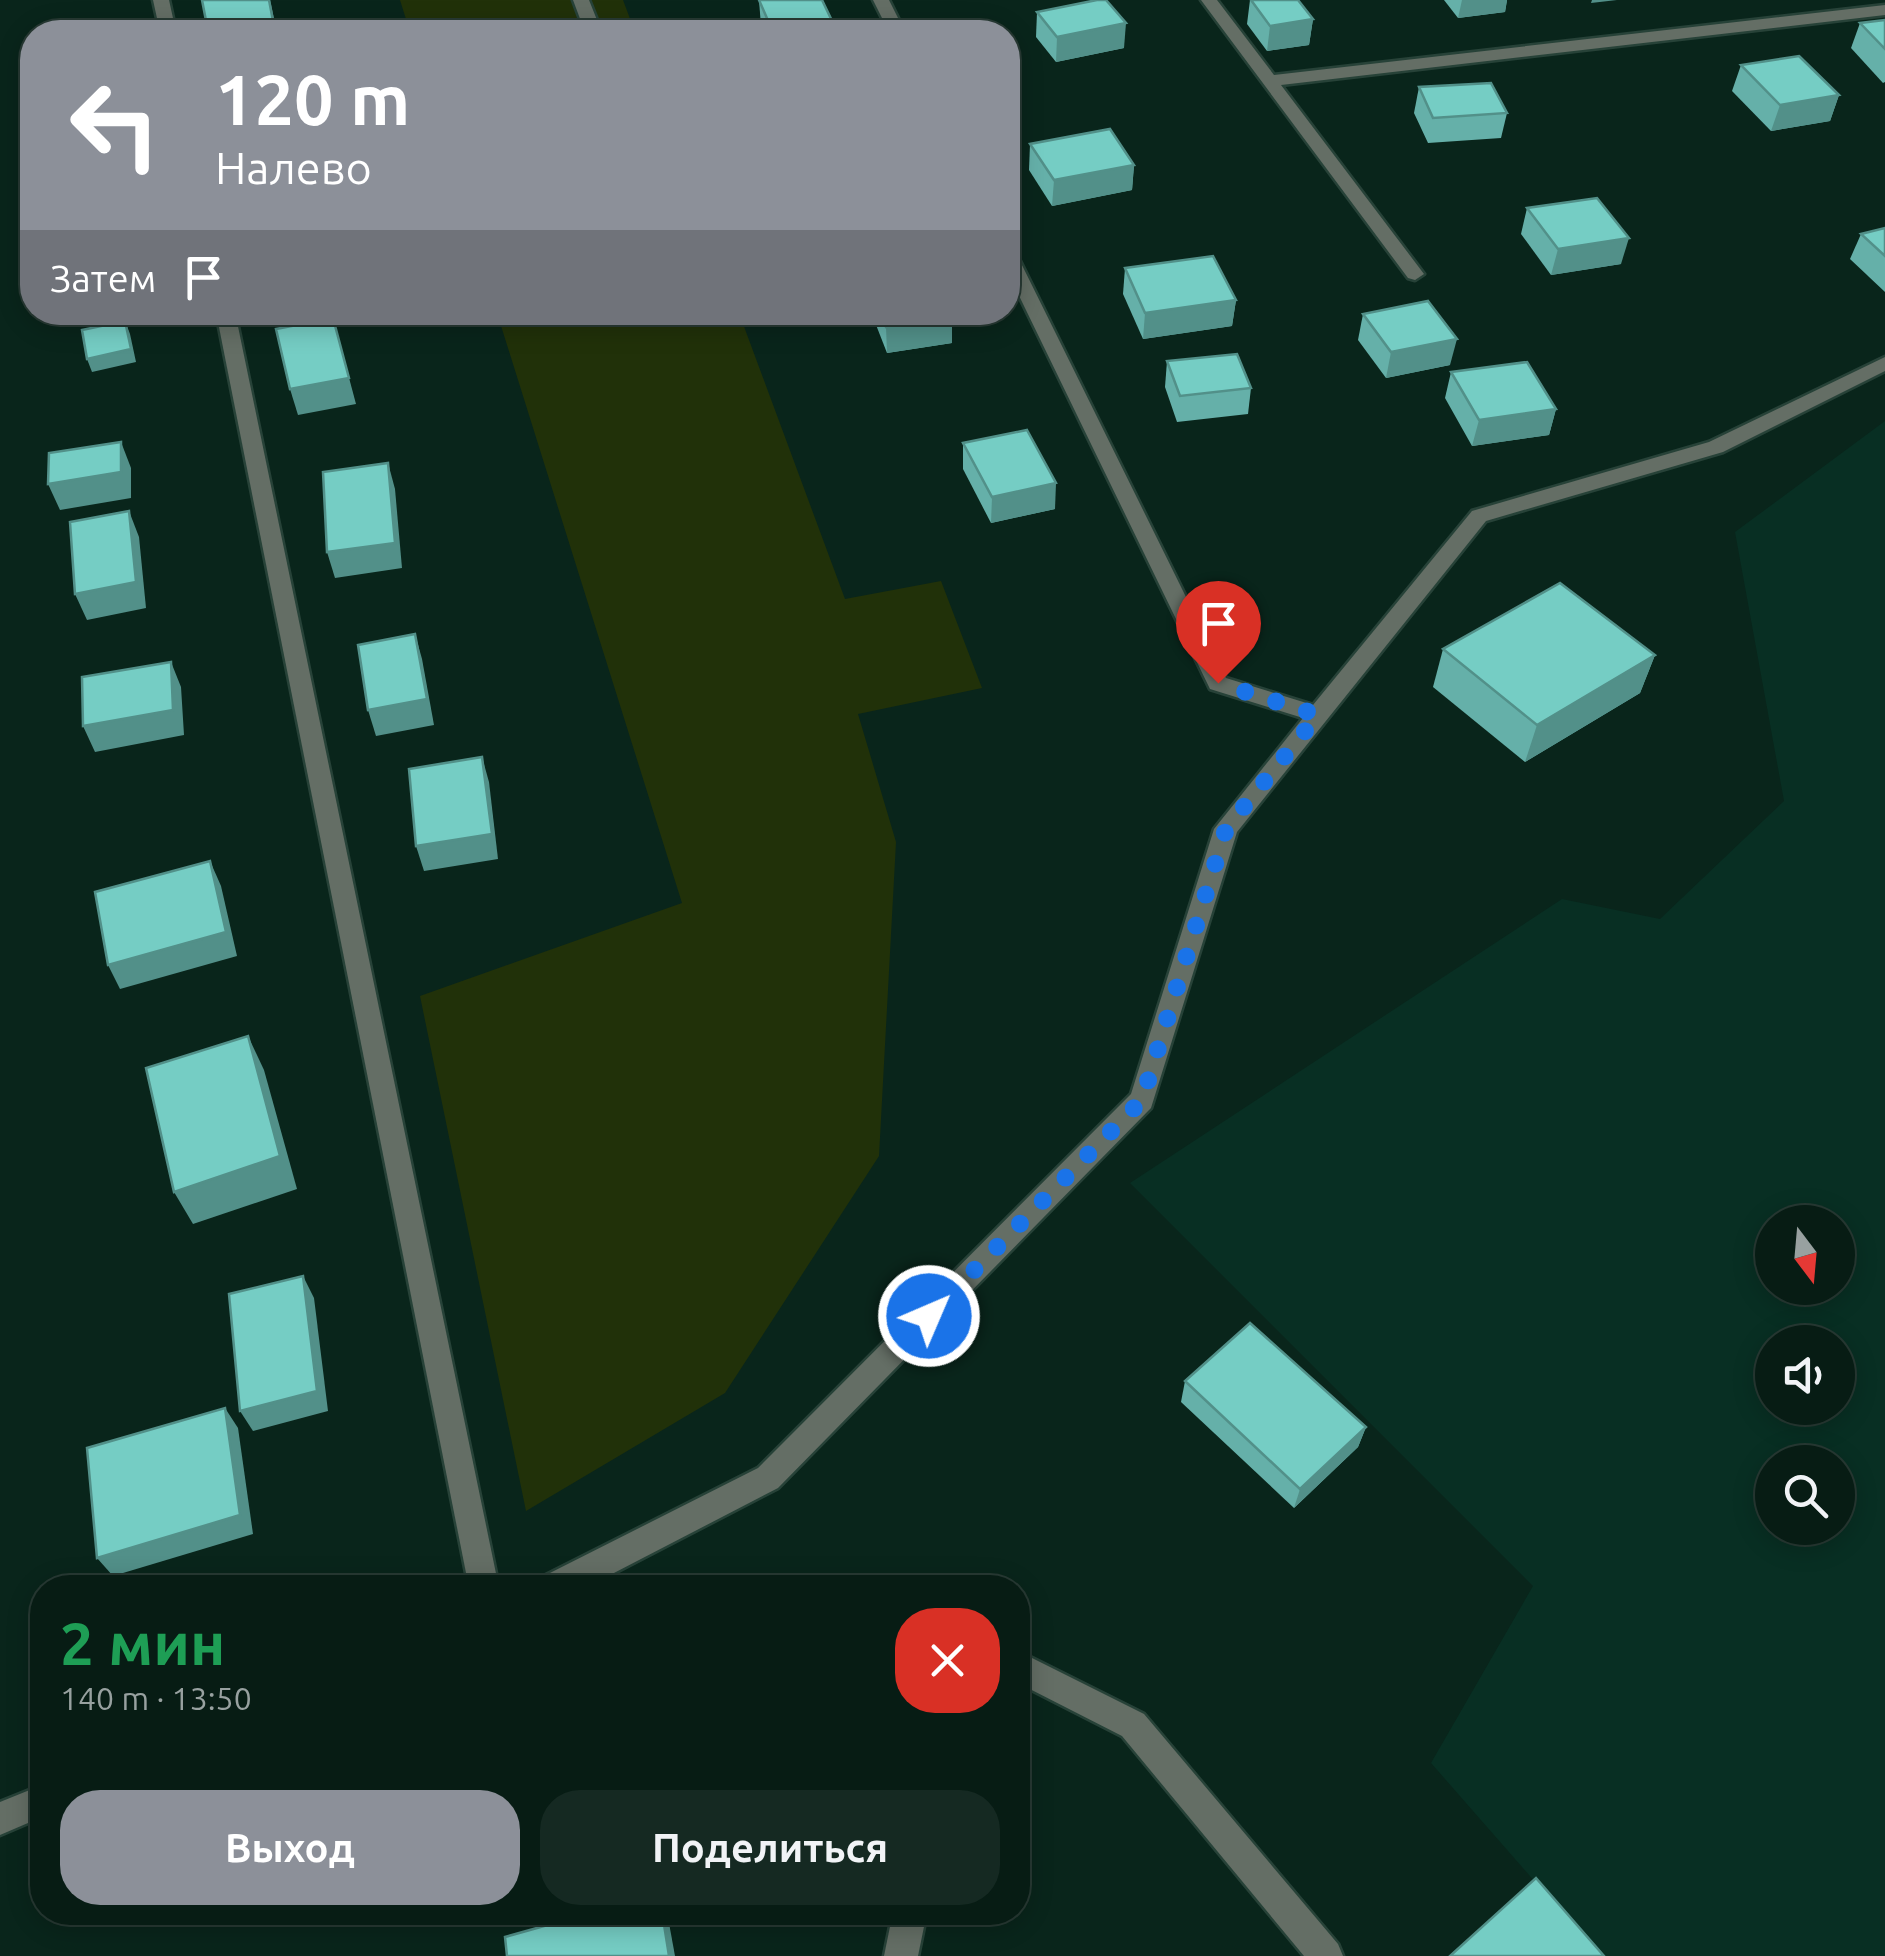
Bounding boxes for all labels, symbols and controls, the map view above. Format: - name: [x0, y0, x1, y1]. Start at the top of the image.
- icon: left: [50, 60, 180, 190]
- text: 120 m: [215, 60, 410, 138]
- text: Налево: [215, 142, 372, 193]
- icon: arrive: [176, 250, 231, 305]
- text: Затем: [50, 257, 156, 299]
- pin: [1176, 581, 1261, 684]
- icon: arrive: [1191, 596, 1246, 651]
- north arrow: [1755, 1205, 1855, 1305]
- map controls: [1755, 1205, 1855, 1545]
- position arrow: [877, 1264, 981, 1368]
- button: sound: [1755, 1325, 1855, 1425]
- button: search: [1755, 1445, 1855, 1545]
- button: close: [895, 1608, 1000, 1713]
- text: 2 мин: [60, 1609, 225, 1676]
- text: 140 m · 13:50: [60, 1680, 252, 1716]
- button: Выход: [60, 1790, 520, 1905]
- button: Поделиться: [540, 1790, 1000, 1905]

